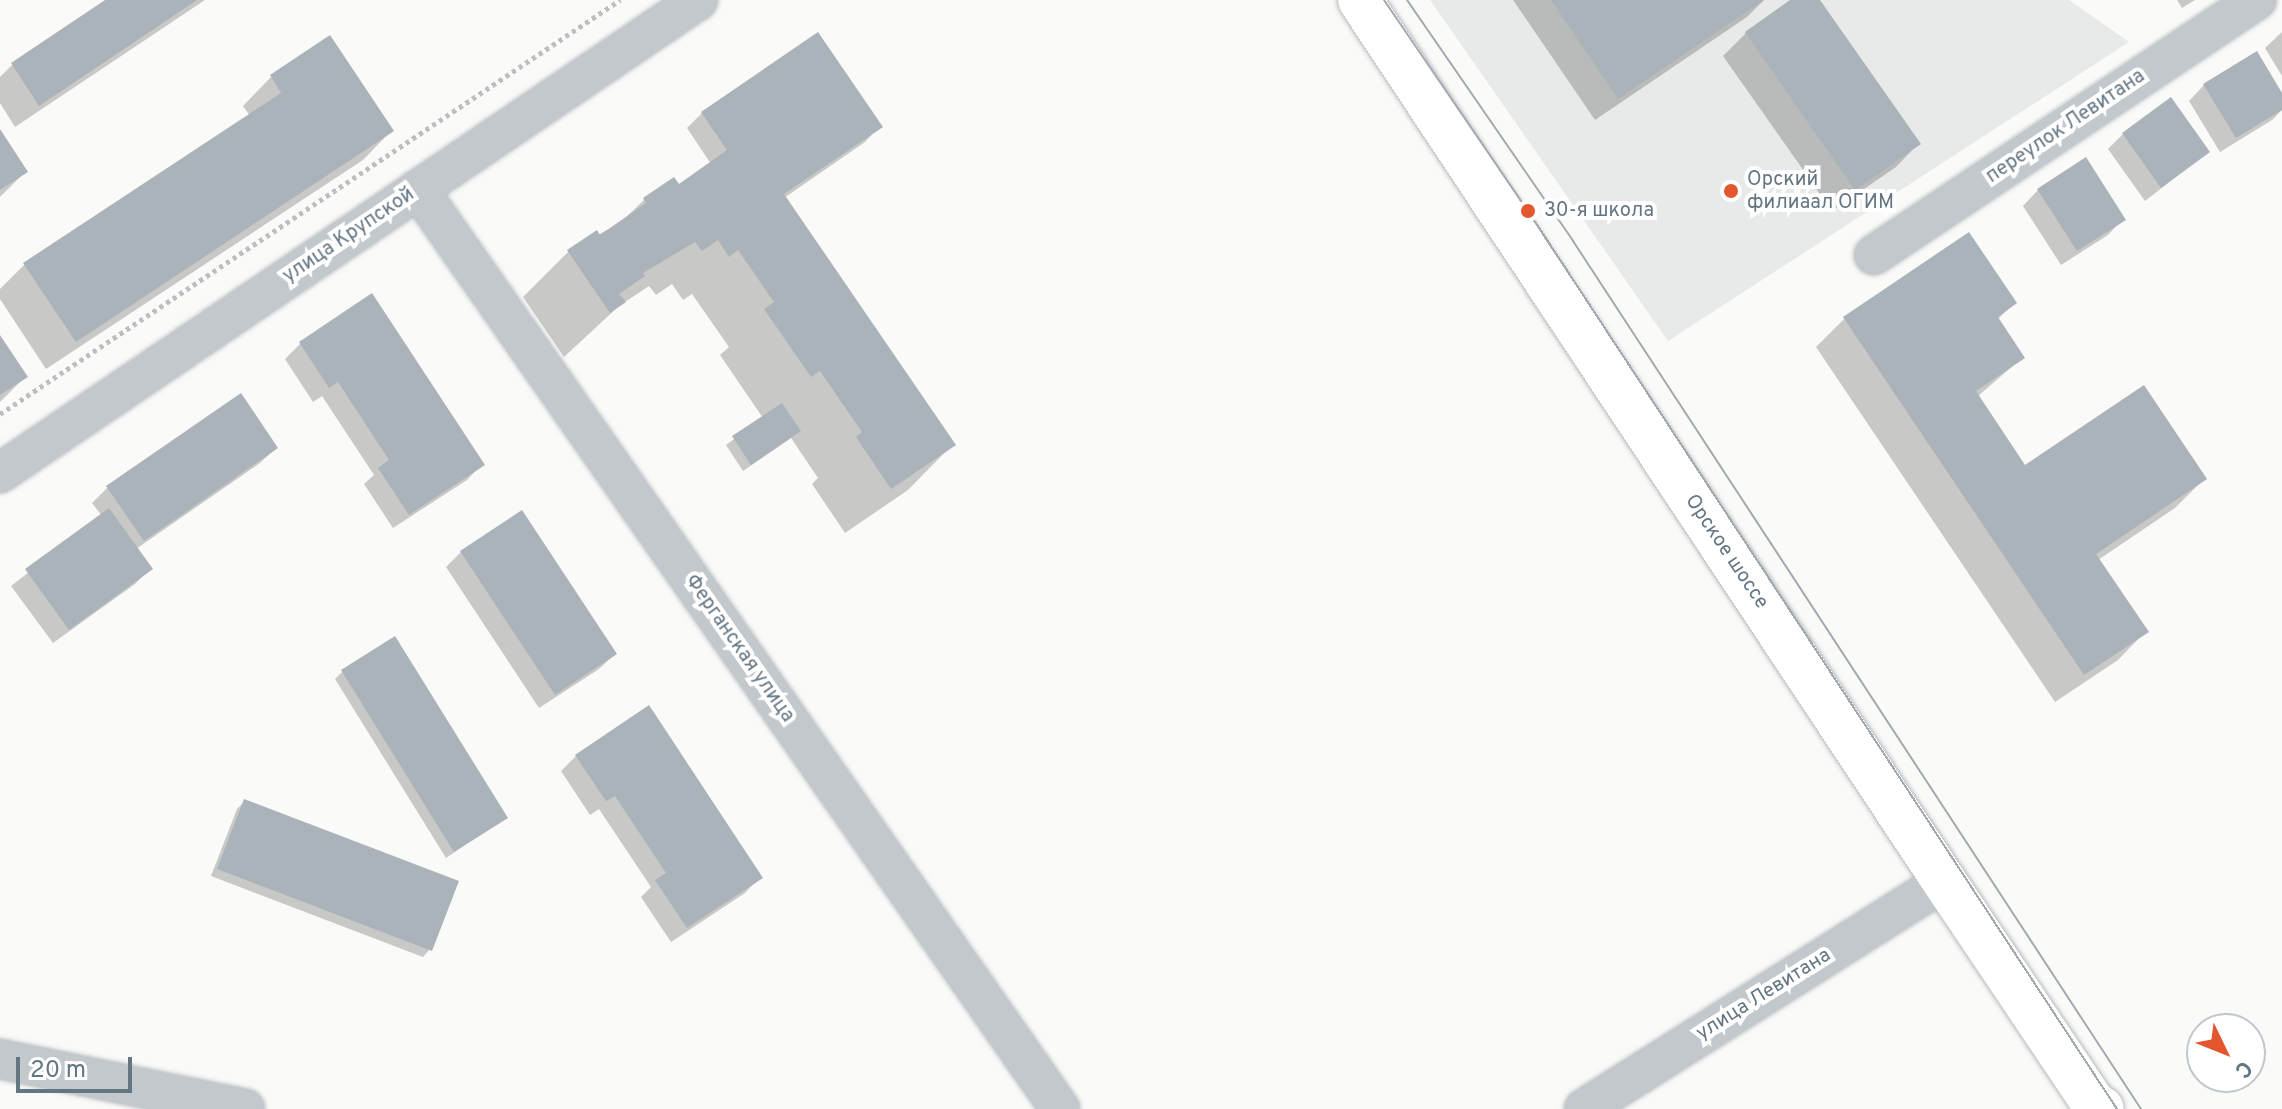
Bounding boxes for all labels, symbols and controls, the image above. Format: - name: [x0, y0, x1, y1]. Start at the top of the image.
- street label: переулок Левитана: [1982, 65, 2150, 189]
- place label: Орский филиаал ОГИМ: [1747, 168, 1894, 215]
- marker: Орский филиаал ОГИМ: [1722, 182, 1740, 200]
- street label: улица Крупской: [279, 183, 419, 289]
- place label: 30-я школа: [1544, 199, 1654, 223]
- marker: 30-я школа: [1519, 202, 1537, 220]
- street label: Орское шоссе: [1679, 490, 1773, 614]
- street label: Ферганская улица: [679, 570, 799, 728]
- street label: улица Левитана: [1692, 944, 1836, 1046]
- north arrow: [2186, 1013, 2266, 1093]
- scale bar: [20, 1041, 136, 1091]
- text: С: [2228, 1054, 2257, 1083]
- text: 20 m: [30, 1056, 86, 1086]

